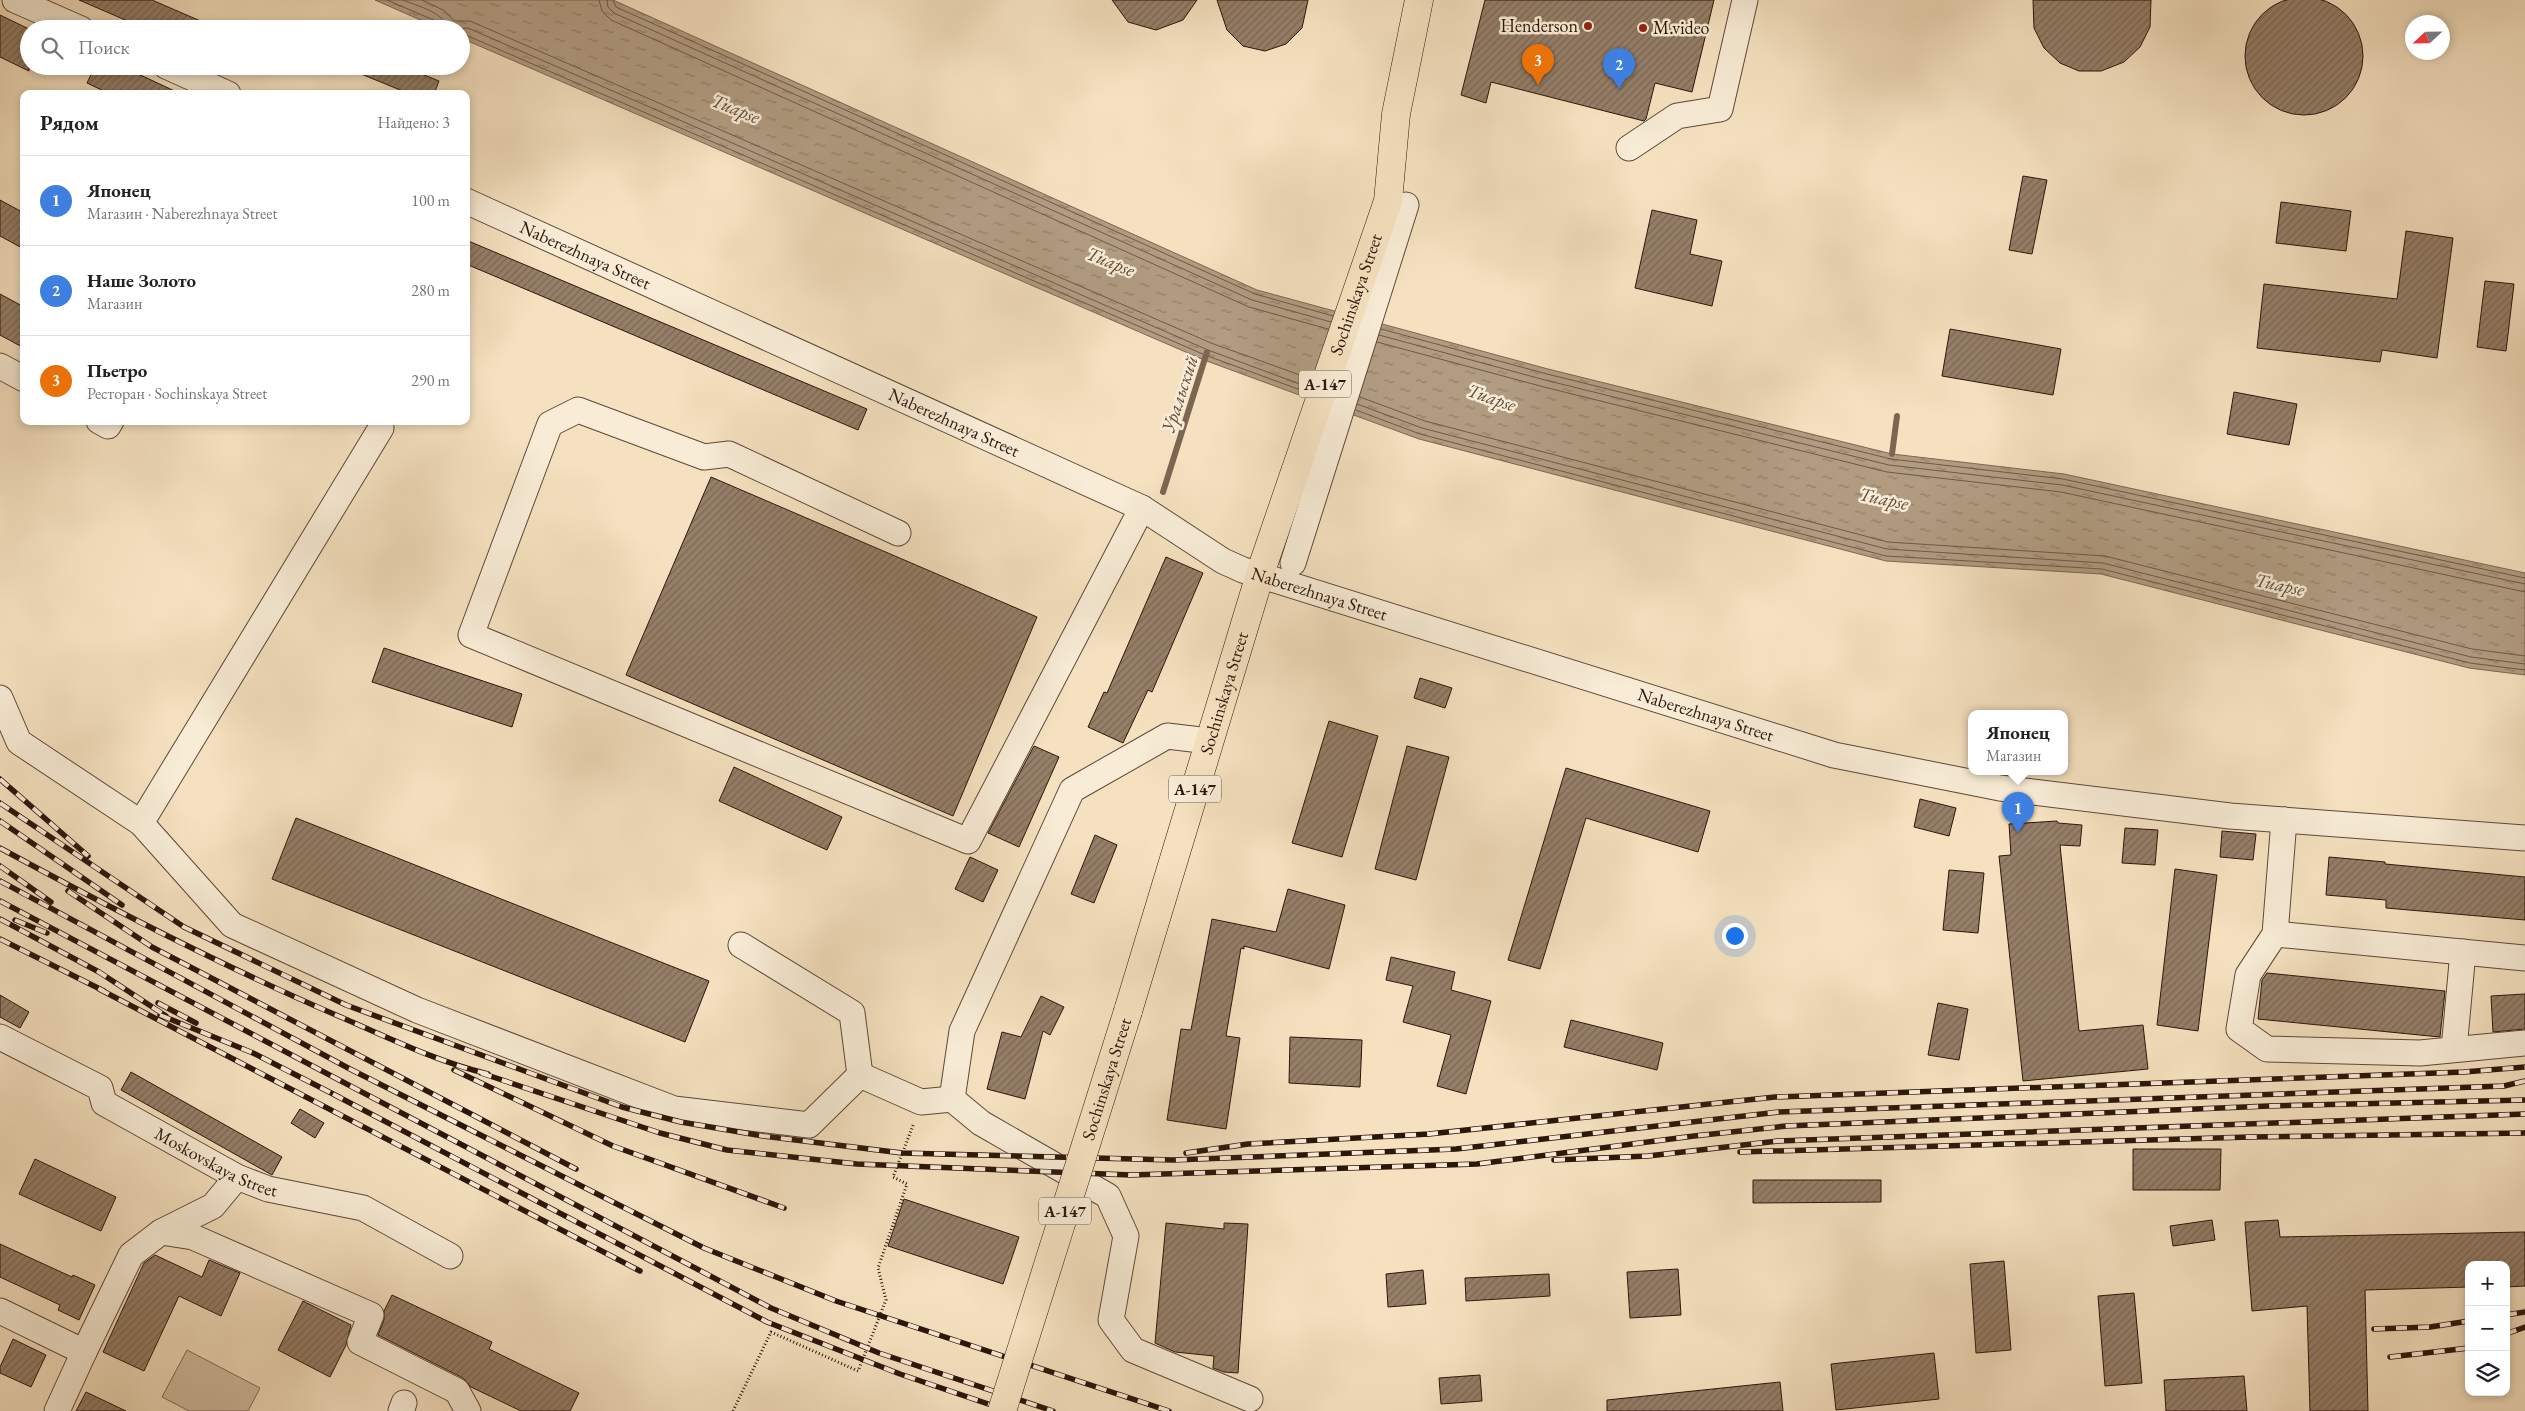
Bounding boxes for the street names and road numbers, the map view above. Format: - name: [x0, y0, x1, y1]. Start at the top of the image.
- street label: Naberezhnaya Street: [516, 215, 655, 295]
- street label: Sochinskaya Street: [1324, 230, 1387, 358]
- road number: А-147: [1299, 370, 1351, 398]
- street label: Naberezhnaya Street: [885, 382, 1024, 462]
- street label: Naberezhnaya Street: [1248, 561, 1391, 626]
- street label: Sochinskaya Street: [1194, 629, 1253, 757]
- street label: Naberezhnaya Street: [1635, 682, 1777, 747]
- road number: А-147: [1169, 776, 1221, 802]
- street label: Sochinskaya Street: [1076, 1015, 1136, 1143]
- street label: Moskovskaya Street: [151, 1122, 280, 1202]
- road number: А-147: [1039, 1198, 1091, 1224]

